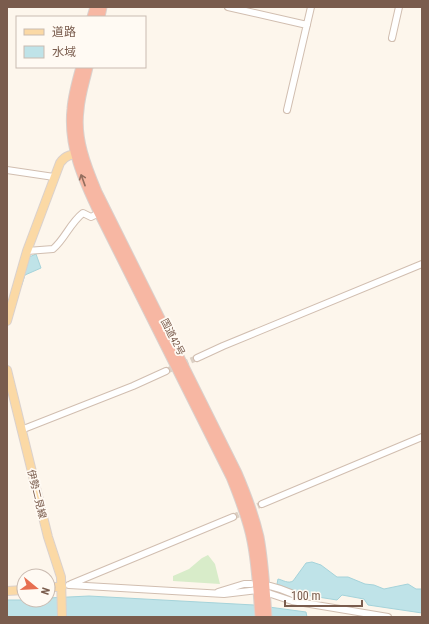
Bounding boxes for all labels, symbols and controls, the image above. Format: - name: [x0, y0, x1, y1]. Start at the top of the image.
- legend: [16, 16, 146, 68]
- text: 道路: [52, 25, 76, 39]
- text: 水域: [52, 45, 76, 59]
- one-way arrow: [79, 174, 87, 186]
- street label: 国道42号: [159, 317, 187, 357]
- street label: 伊勢二見線: [26, 468, 48, 520]
- north arrow: [16, 568, 56, 608]
- scale bar: [285, 582, 362, 608]
- text: N: [38, 586, 52, 596]
- text: 100 m: [291, 589, 321, 603]

